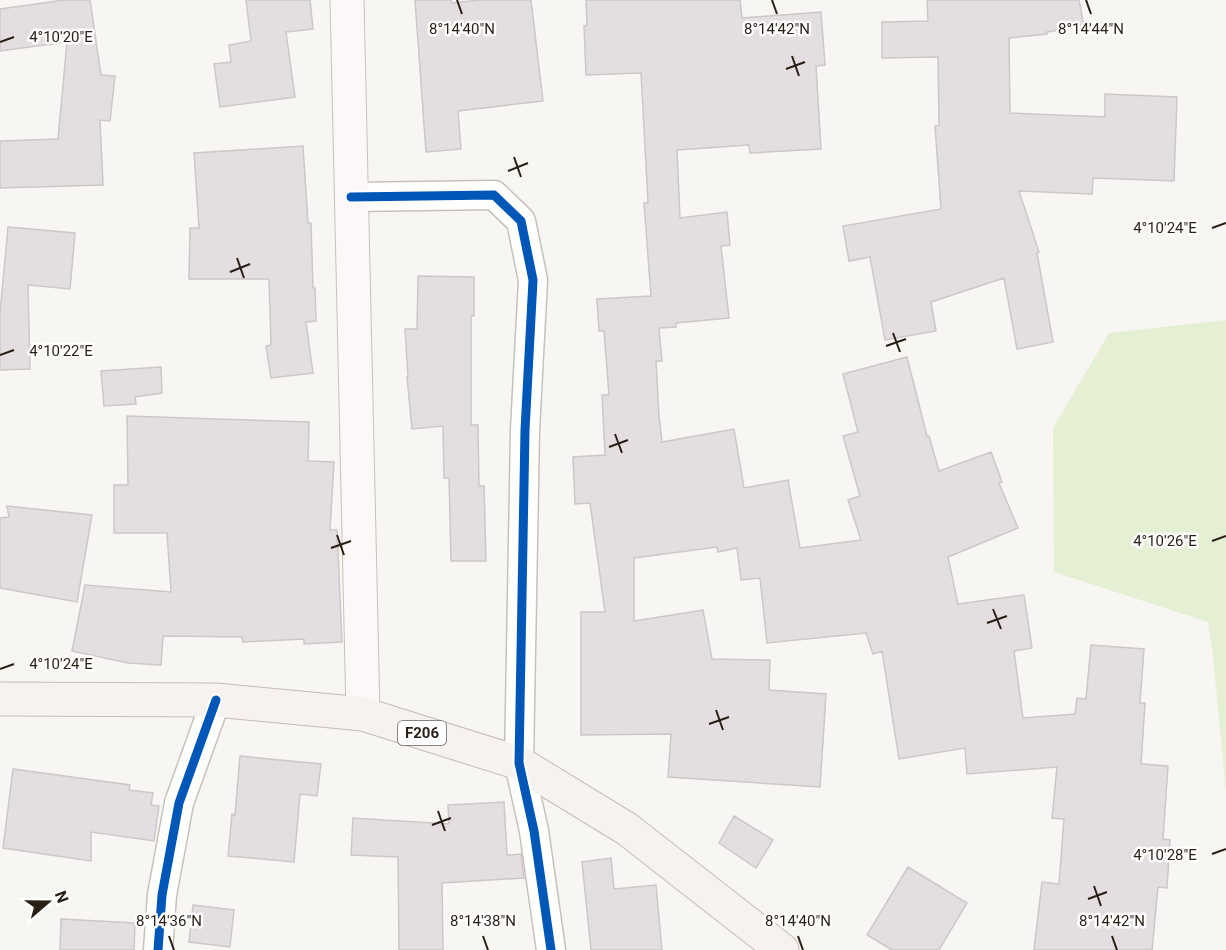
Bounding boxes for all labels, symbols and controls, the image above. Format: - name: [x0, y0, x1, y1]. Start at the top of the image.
- text: 8°14'40"N: [429, 20, 495, 38]
- text: 8°14'42"N: [744, 20, 810, 38]
- text: 8°14'44"N: [1058, 20, 1124, 38]
- text: 4°10'20"E: [29, 28, 93, 46]
- text: 4°10'24"E: [1133, 219, 1197, 237]
- text: 4°10'22"E: [29, 342, 93, 360]
- text: 4°10'26"E: [1133, 532, 1197, 550]
- text: 4°10'24"E: [29, 655, 93, 673]
- road number: F206: [398, 721, 446, 745]
- text: 4°10'28"E: [1133, 846, 1197, 864]
- north arrow: [18, 872, 78, 932]
- text: N: [51, 888, 72, 906]
- text: 8°14'36"N: [136, 912, 202, 930]
- text: 8°14'38"N: [450, 912, 516, 930]
- text: 8°14'40"N: [765, 912, 831, 930]
- text: 8°14'42"N: [1079, 912, 1145, 930]

